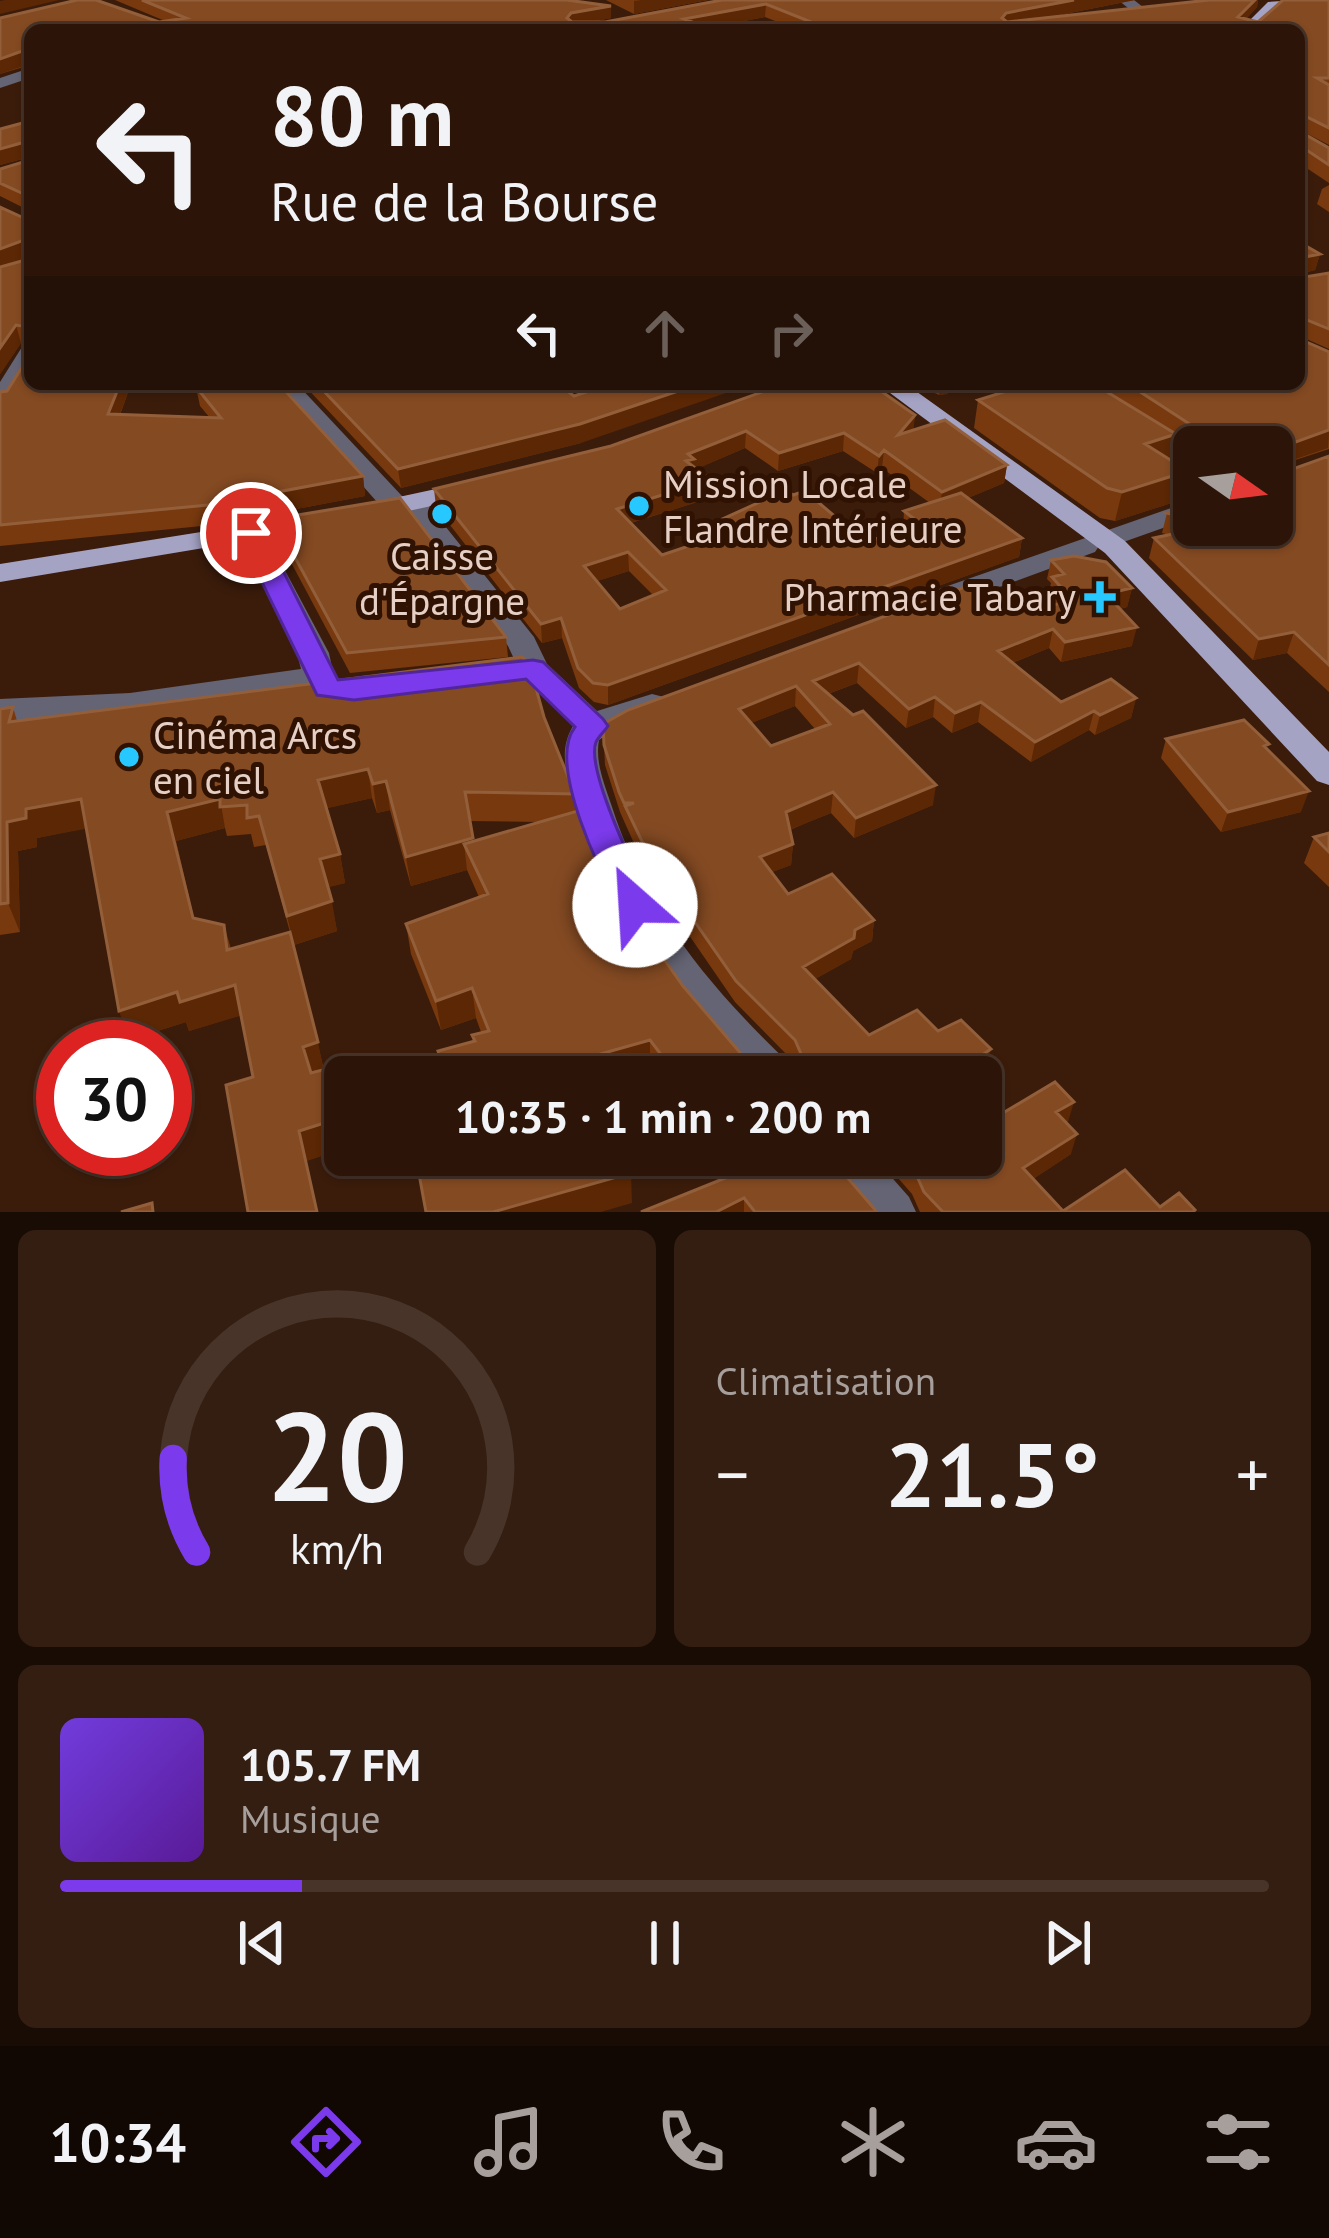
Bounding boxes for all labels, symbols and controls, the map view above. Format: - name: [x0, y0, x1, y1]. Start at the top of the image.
- text: 80 m: [270, 60, 454, 169]
- icon: left: [72, 72, 228, 228]
- text: Rue de la Bourse: [270, 166, 659, 236]
- icon: left: [506, 300, 572, 366]
- icon: ahead: [632, 300, 698, 366]
- icon: right: [758, 300, 824, 366]
- north arrow: [1173, 426, 1293, 546]
- map controls: [1173, 426, 1293, 546]
- place label: Mission Locale Flandre Intérieure: [663, 458, 963, 554]
- pin: [200, 482, 302, 584]
- marker: Mission Locale Flandre Intérieure: [626, 493, 652, 519]
- icon: arrive: [218, 500, 284, 566]
- marker: Caisse d'Épargne: [429, 501, 455, 527]
- place label: Caisse d'Épargne: [359, 530, 525, 626]
- place label: Pharmacie Tabary: [783, 571, 1076, 622]
- marker: Pharmacie Tabary: [1087, 584, 1113, 610]
- place label: Cinéma Arcs en ciel: [153, 709, 357, 805]
- marker: Cinéma Arcs en ciel: [116, 744, 142, 770]
- position arrow: [572, 842, 698, 968]
- speed limit sign: 30: [36, 1020, 192, 1176]
- text: 10:35 · 1 min · 200 m: [455, 1087, 871, 1145]
- text: Climatisation: [716, 1355, 936, 1406]
- text: 20: [266, 1374, 408, 1535]
- text: 21.5°: [885, 1415, 1100, 1532]
- text: −: [716, 1431, 749, 1516]
- text: +: [1236, 1431, 1269, 1516]
- text: km/h: [290, 1519, 384, 1575]
- text: 105.7 FM: [240, 1735, 421, 1793]
- text: Musique: [240, 1793, 381, 1844]
- icon: previous: [229, 1910, 295, 1976]
- icon: pause: [632, 1910, 698, 1976]
- icon: next: [1035, 1910, 1101, 1976]
- icon: directions: [284, 2100, 368, 2184]
- icon: music: [467, 2100, 551, 2184]
- icon: phone: [649, 2100, 733, 2184]
- icon: climate: [831, 2100, 915, 2184]
- icon: car: [1014, 2100, 1098, 2184]
- icon: filters: [1196, 2100, 1280, 2184]
- text: 10:34: [49, 2107, 186, 2177]

